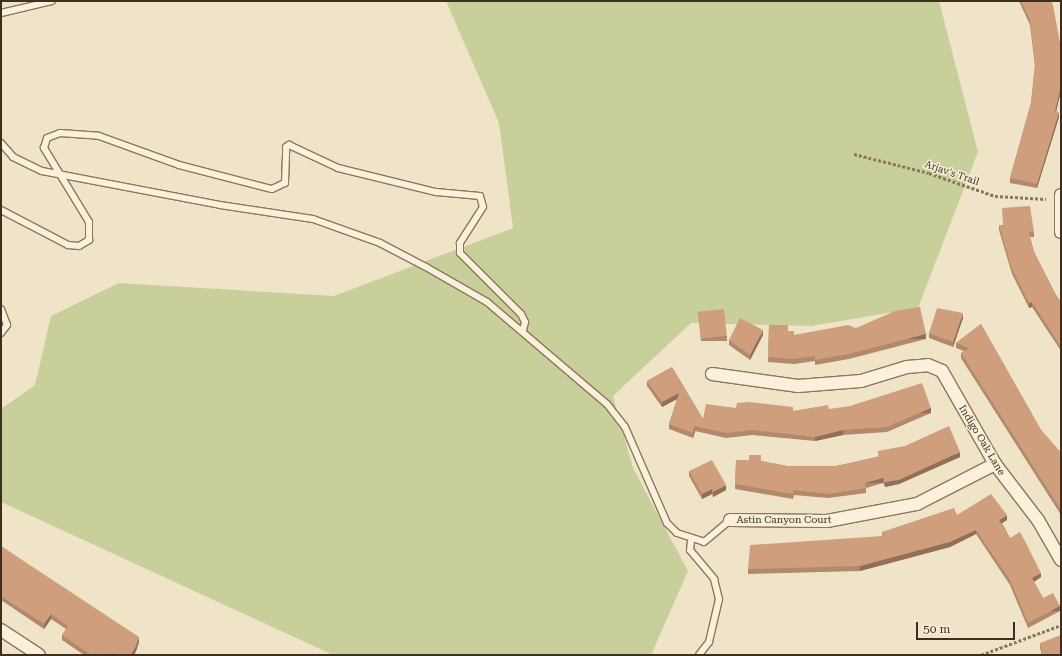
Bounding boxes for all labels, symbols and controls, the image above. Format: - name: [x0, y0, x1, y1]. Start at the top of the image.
- street label: Arjav's Trail: [923, 158, 981, 188]
- street label: Indigo Oak Lane: [956, 403, 1008, 477]
- street label: Astin Canyon Court: [736, 514, 832, 526]
- scale bar: [918, 614, 1017, 640]
- text: 50 m: [923, 622, 950, 636]

